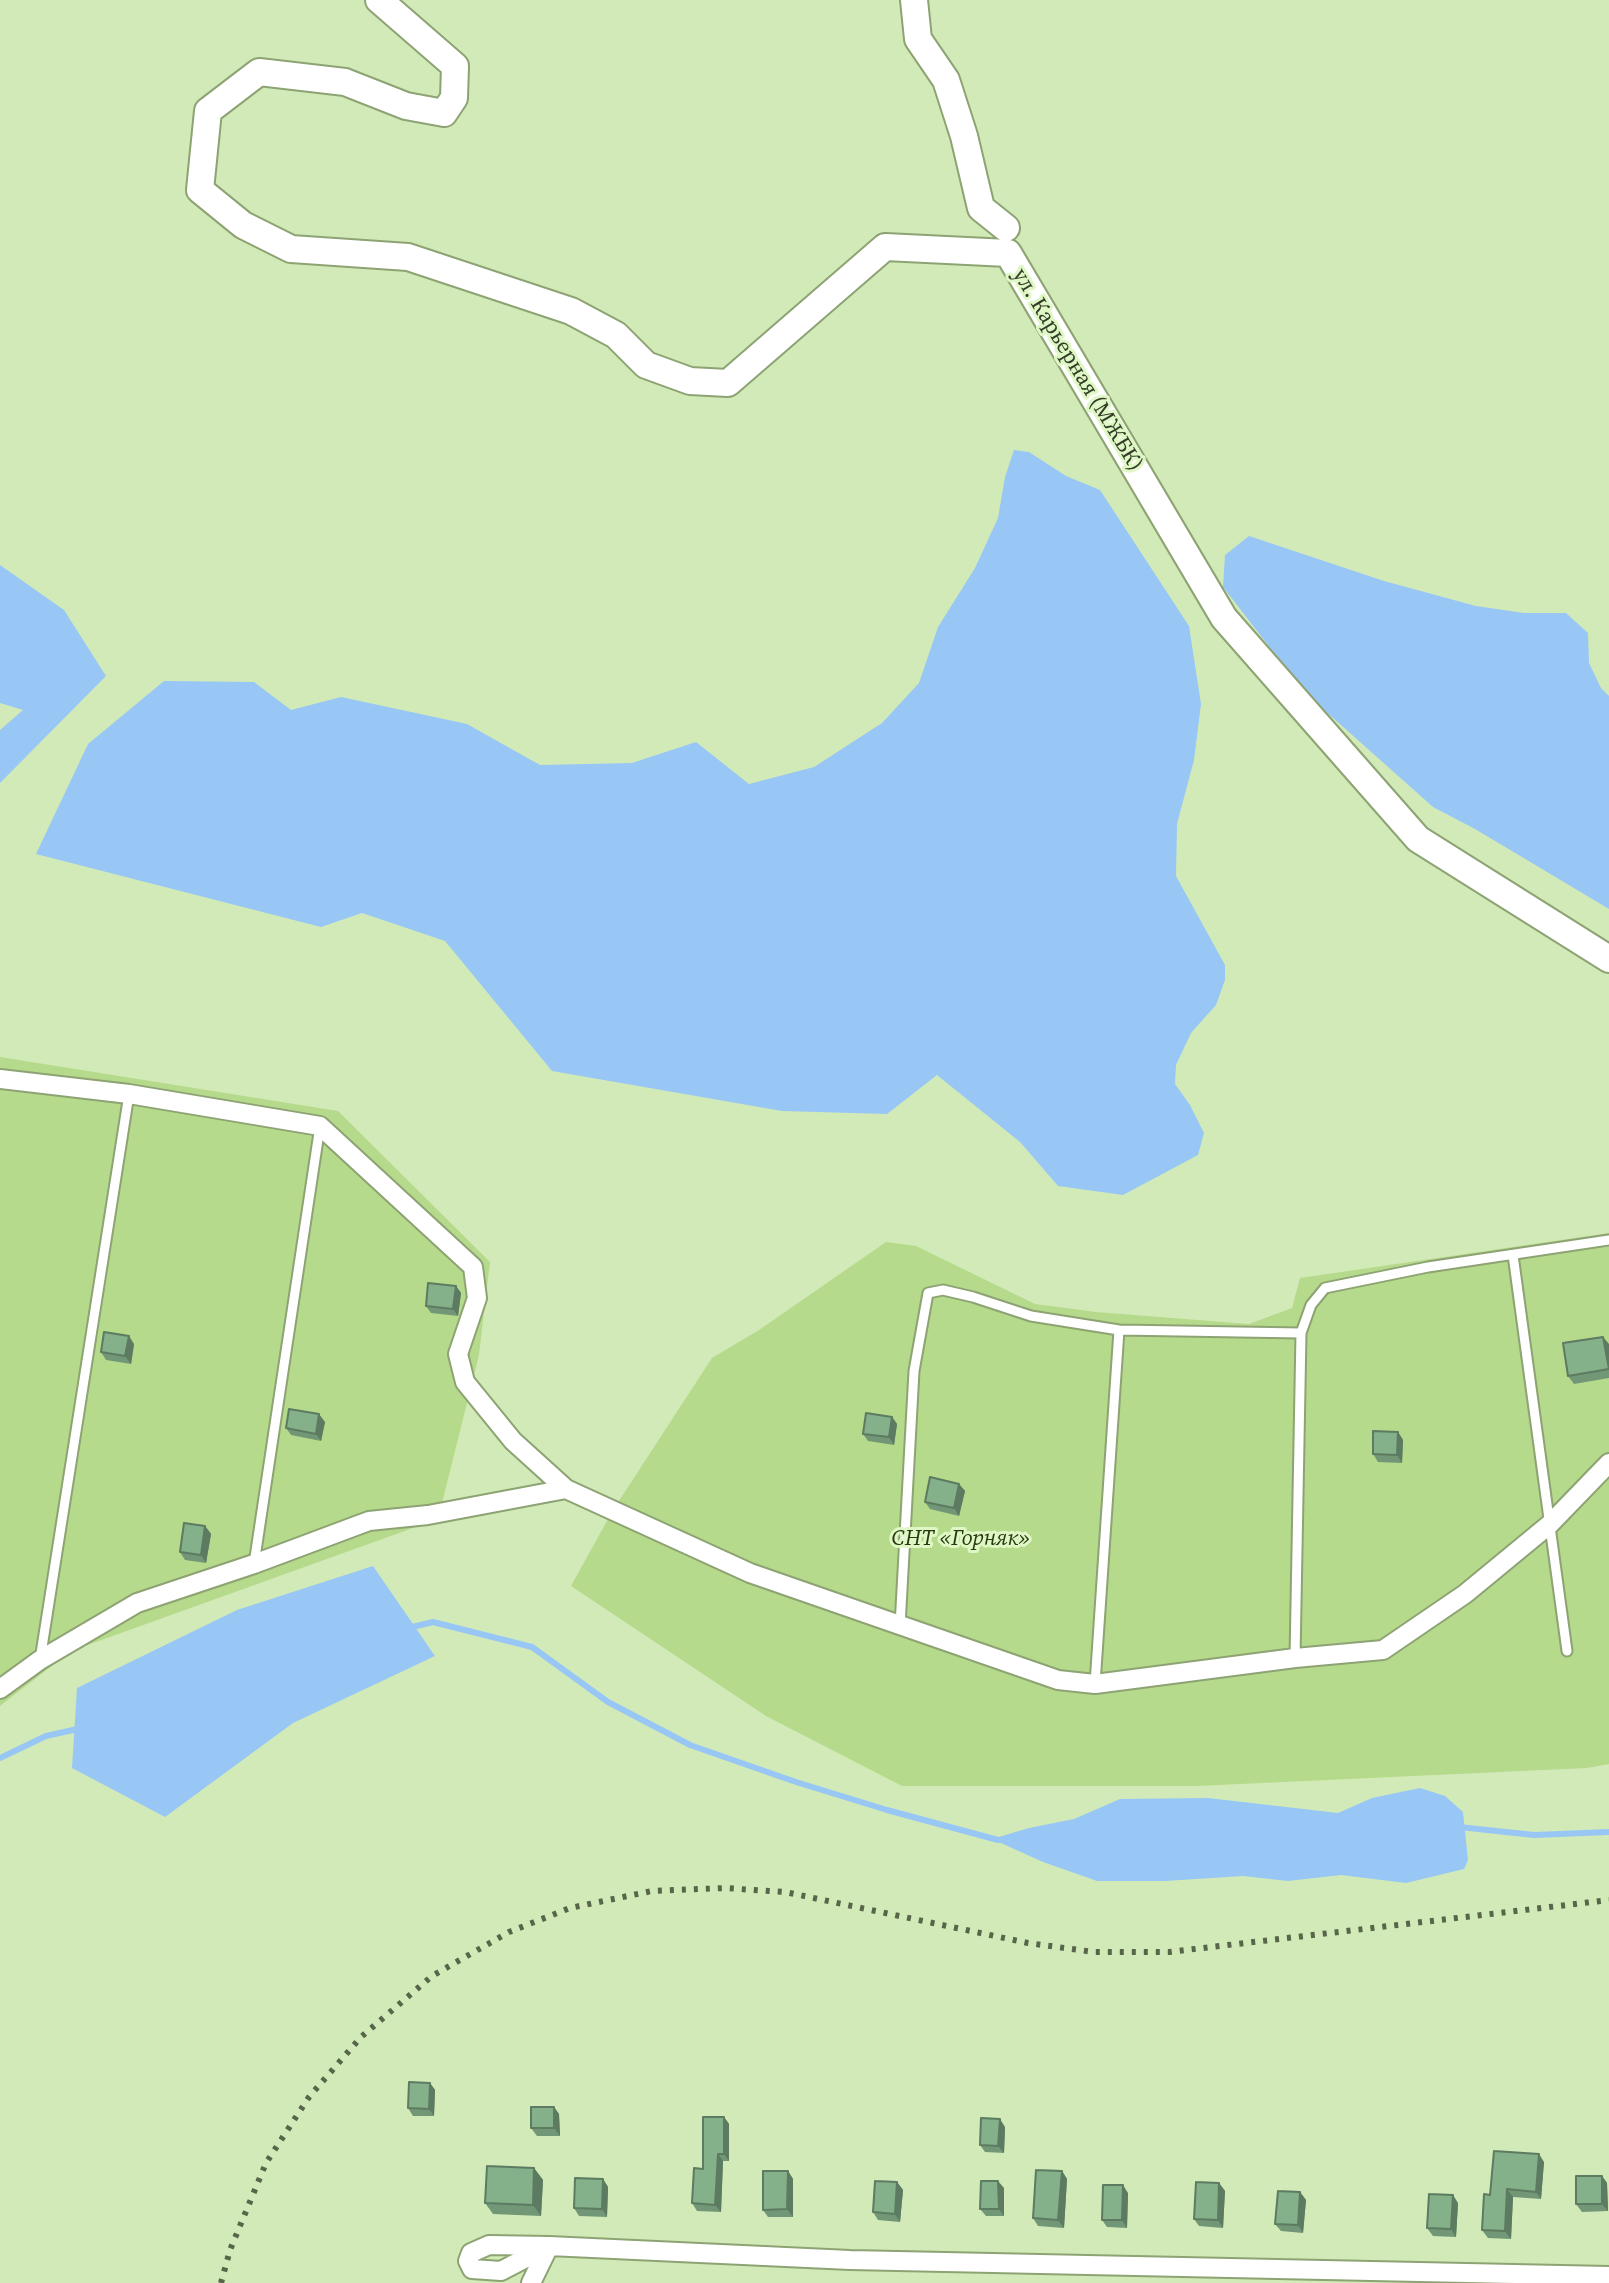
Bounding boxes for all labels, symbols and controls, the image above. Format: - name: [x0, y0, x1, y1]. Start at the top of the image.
- street label: ул. Карьерная (МЖБК): [1006, 264, 1148, 476]
- park label: СНТ «Горняк»: [892, 1526, 1030, 1552]

